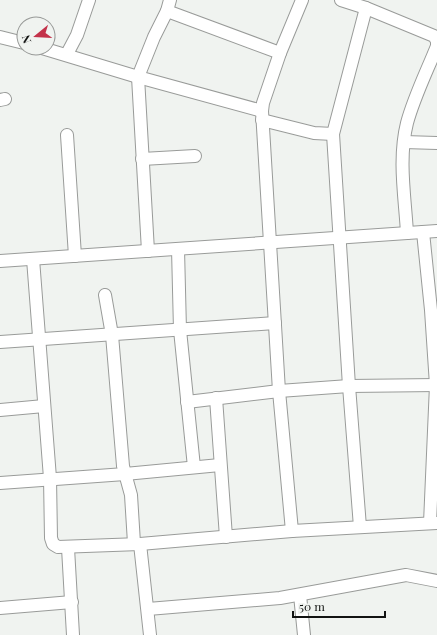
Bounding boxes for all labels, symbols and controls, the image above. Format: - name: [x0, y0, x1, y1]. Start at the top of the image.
- north arrow: [16, 16, 56, 56]
- text: N: [18, 33, 34, 45]
- scale bar: [293, 593, 385, 619]
- text: 50 m: [299, 598, 325, 614]

